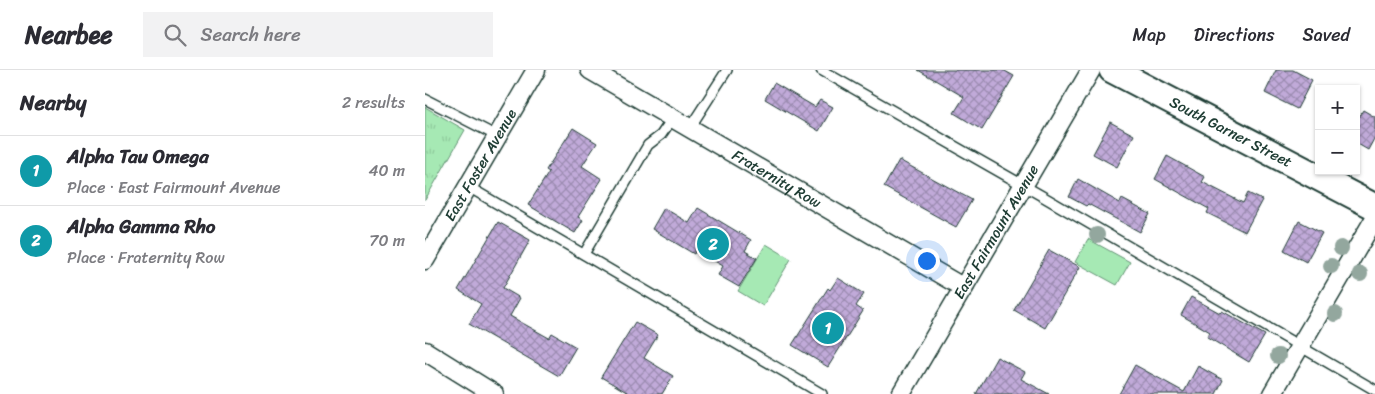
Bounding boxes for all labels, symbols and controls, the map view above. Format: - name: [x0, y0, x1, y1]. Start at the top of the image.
- search box: [143, 12, 493, 57]
- text: Nearbee: [25, 14, 113, 56]
- text: Search here: [201, 18, 301, 51]
- text: Map: [1133, 19, 1166, 51]
- text: Directions: [1194, 19, 1275, 51]
- text: Saved: [1303, 19, 1350, 51]
- icon: search: [161, 21, 189, 49]
- text: Nearby: [20, 84, 86, 122]
- map controls: [1315, 85, 1360, 175]
- button: +: [1315, 85, 1360, 130]
- text: 2 results: [342, 88, 405, 117]
- street label: South Garner Street: [1165, 89, 1297, 175]
- street label: East Foster Avenue: [437, 104, 524, 226]
- button: −: [1315, 130, 1360, 175]
- text: Alpha Tau Omega: [67, 140, 209, 173]
- street label: Fraternity Row: [727, 142, 827, 215]
- text: 1: [33, 156, 39, 185]
- text: 40 m: [368, 156, 405, 185]
- street label: East Fairmount Avenue: [946, 159, 1046, 304]
- text: Place · East Fairmount Avenue: [67, 173, 281, 202]
- text: Alpha Gamma Rho: [67, 210, 216, 243]
- pin: 2: [697, 225, 729, 263]
- text: 2: [31, 226, 41, 255]
- text: 70 m: [369, 226, 405, 255]
- text: Place · Fraternity Row: [67, 243, 225, 272]
- your location: [914, 248, 940, 274]
- pin: 1: [812, 309, 844, 347]

